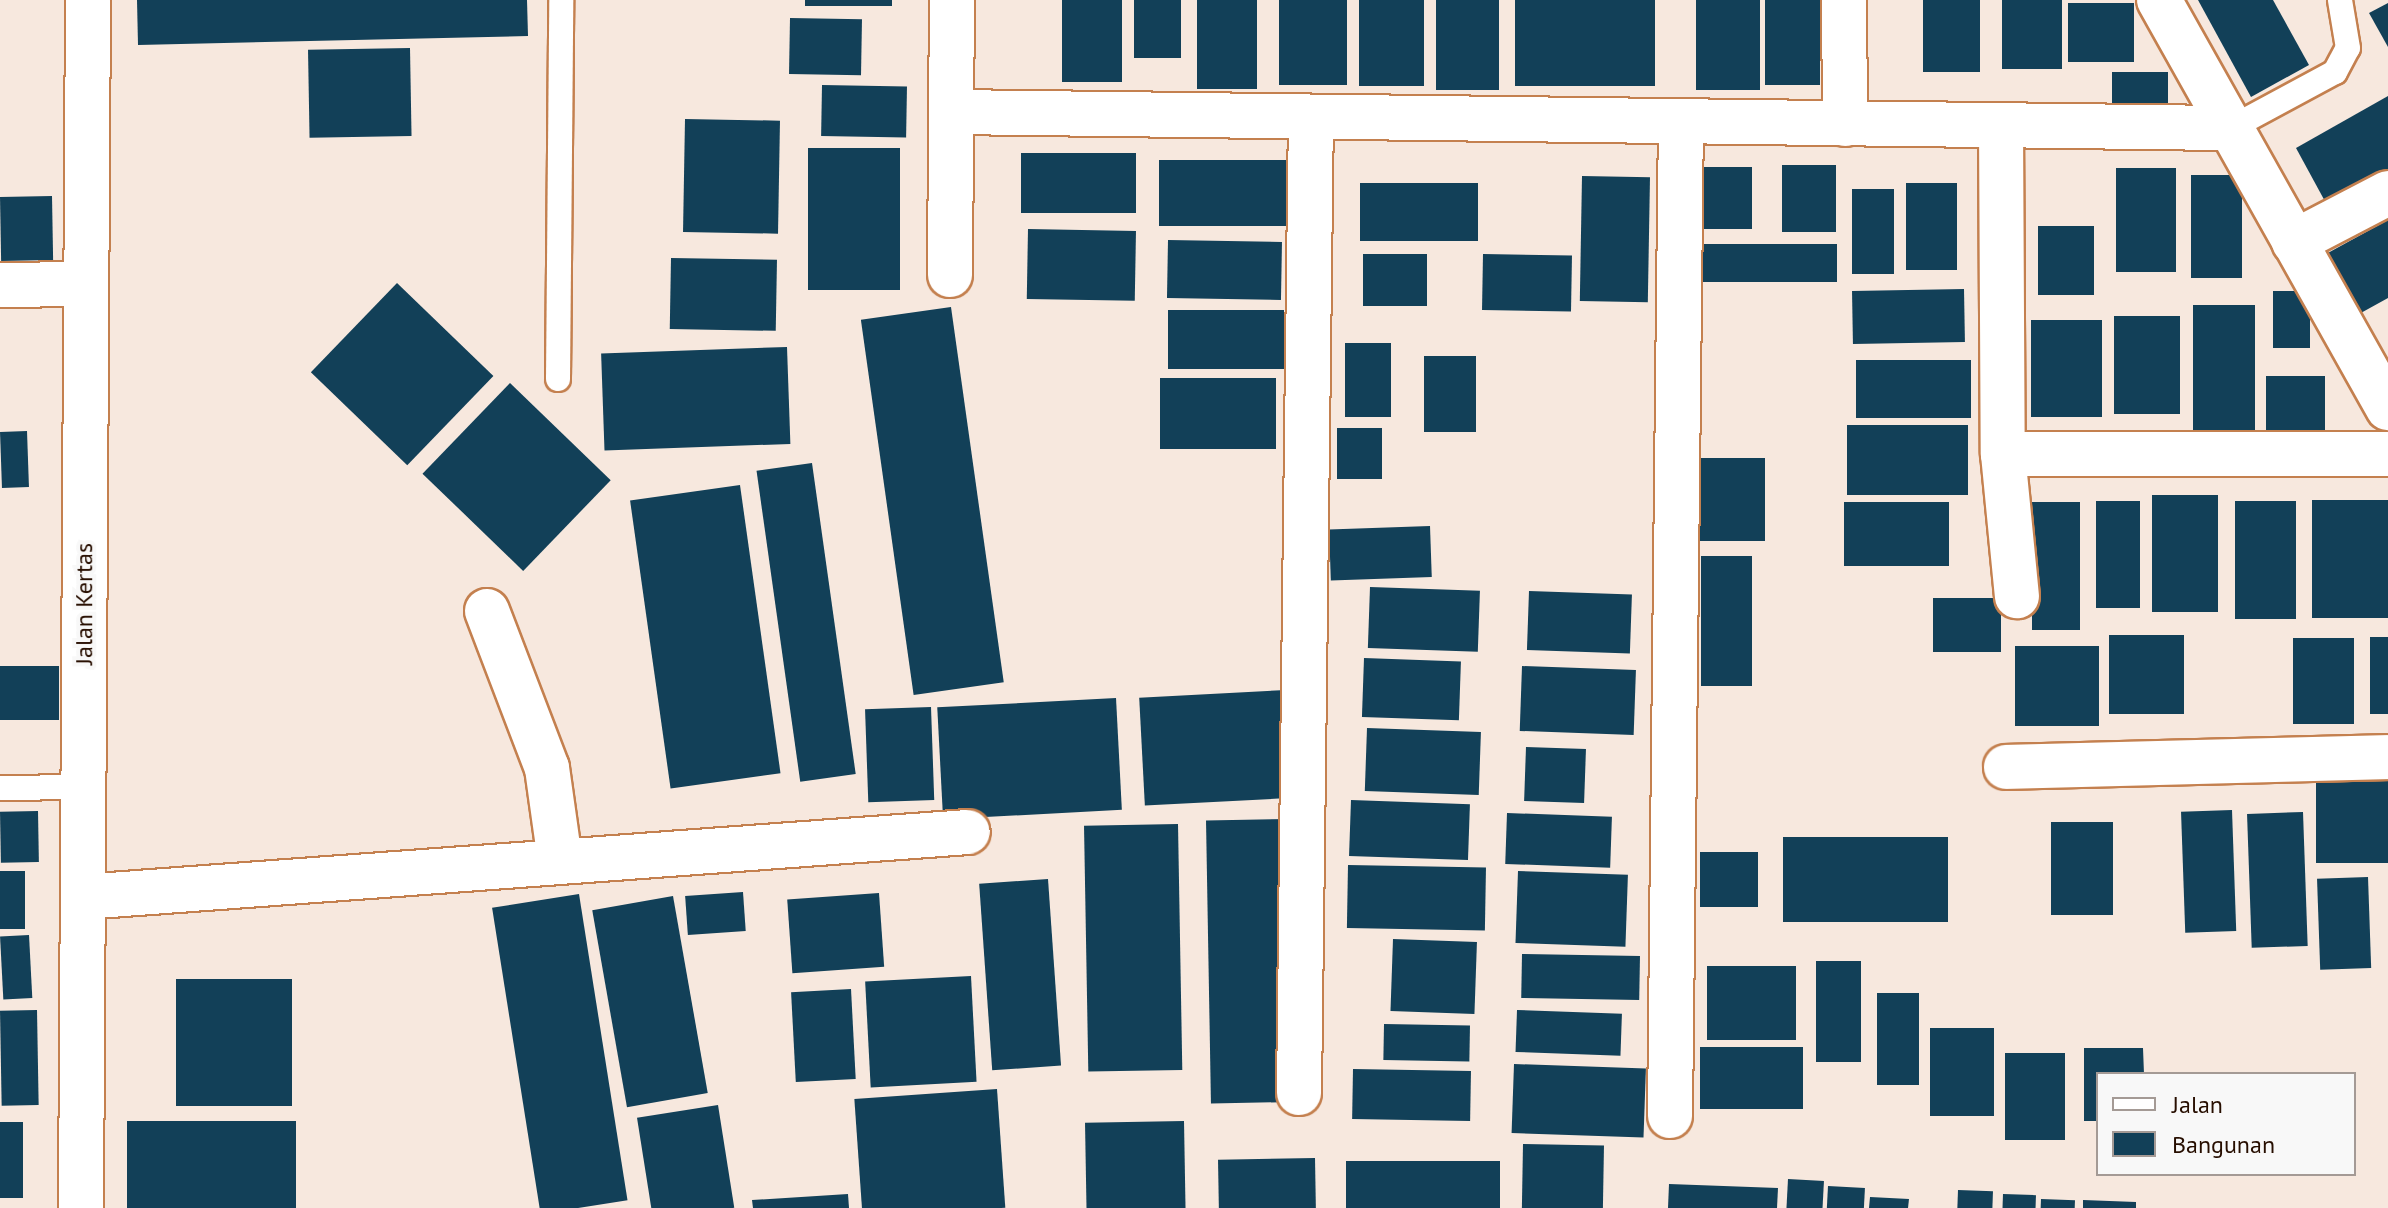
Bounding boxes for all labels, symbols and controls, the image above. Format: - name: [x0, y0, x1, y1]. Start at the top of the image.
- street label: Jalan Kertas: [70, 543, 98, 665]
- legend: [2096, 1072, 2356, 1176]
- text: Jalan: [2172, 1089, 2223, 1120]
- text: Bangunan: [2172, 1129, 2275, 1160]

